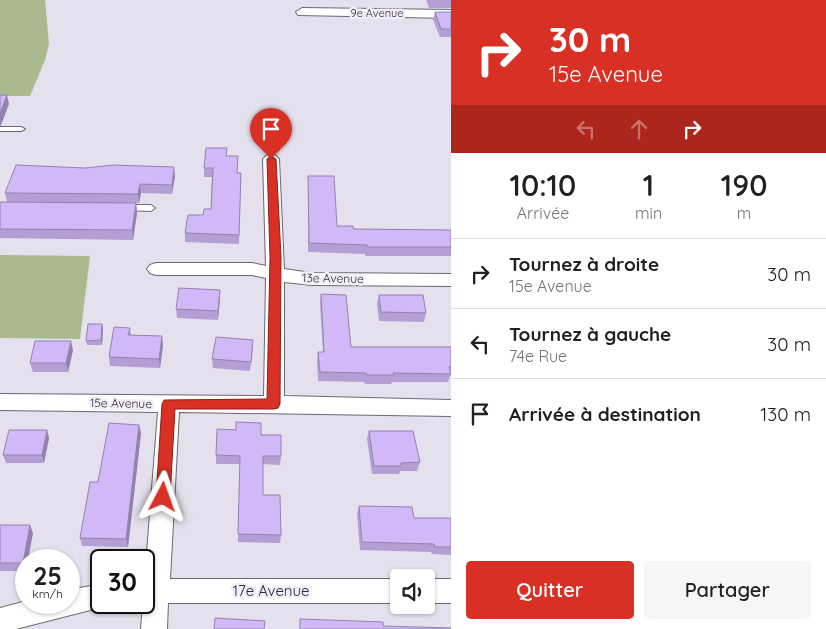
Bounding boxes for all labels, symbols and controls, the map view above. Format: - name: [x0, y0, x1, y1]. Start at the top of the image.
- street label: 9e Avenue: [351, 6, 403, 20]
- text: 30 m: [549, 17, 631, 61]
- icon: right: [466, 20, 531, 85]
- text: 15e Avenue: [549, 60, 663, 88]
- pin: [250, 108, 292, 159]
- icon: arrive: [257, 115, 285, 143]
- icon: left: [572, 115, 600, 143]
- icon: ahead: [625, 115, 653, 143]
- icon: right: [678, 115, 706, 143]
- text: 10:10: [510, 166, 576, 204]
- text: 1: [643, 166, 654, 204]
- text: 190: [721, 166, 767, 204]
- text: Arrivée: [517, 203, 569, 223]
- text: min: [635, 203, 662, 223]
- text: m: [737, 203, 751, 223]
- text: Tournez à droite: [509, 252, 659, 276]
- icon: right: [466, 260, 494, 288]
- text: 30 m: [767, 262, 811, 286]
- street label: 13e Avenue: [302, 270, 364, 286]
- text: 15e Avenue: [509, 276, 592, 296]
- text: Tournez à gauche: [509, 322, 671, 346]
- icon: left: [466, 330, 494, 358]
- text: 30 m: [767, 332, 811, 356]
- text: 74e Rue: [509, 346, 567, 366]
- street label: 15e Avenue: [90, 395, 152, 411]
- icon: arrive: [466, 400, 494, 428]
- text: Arrivée à destination: [509, 402, 701, 426]
- text: 130 m: [760, 402, 811, 426]
- position arrow: [136, 470, 188, 522]
- speed limit sign: 30: [90, 549, 155, 614]
- text: 25: [33, 560, 62, 591]
- button: Quitter: [466, 561, 634, 619]
- button: Partager: [644, 561, 811, 619]
- map controls: [390, 569, 435, 614]
- button: sound: [390, 569, 435, 614]
- street label: 17e Avenue: [232, 581, 310, 600]
- text: km/h: [32, 586, 63, 601]

